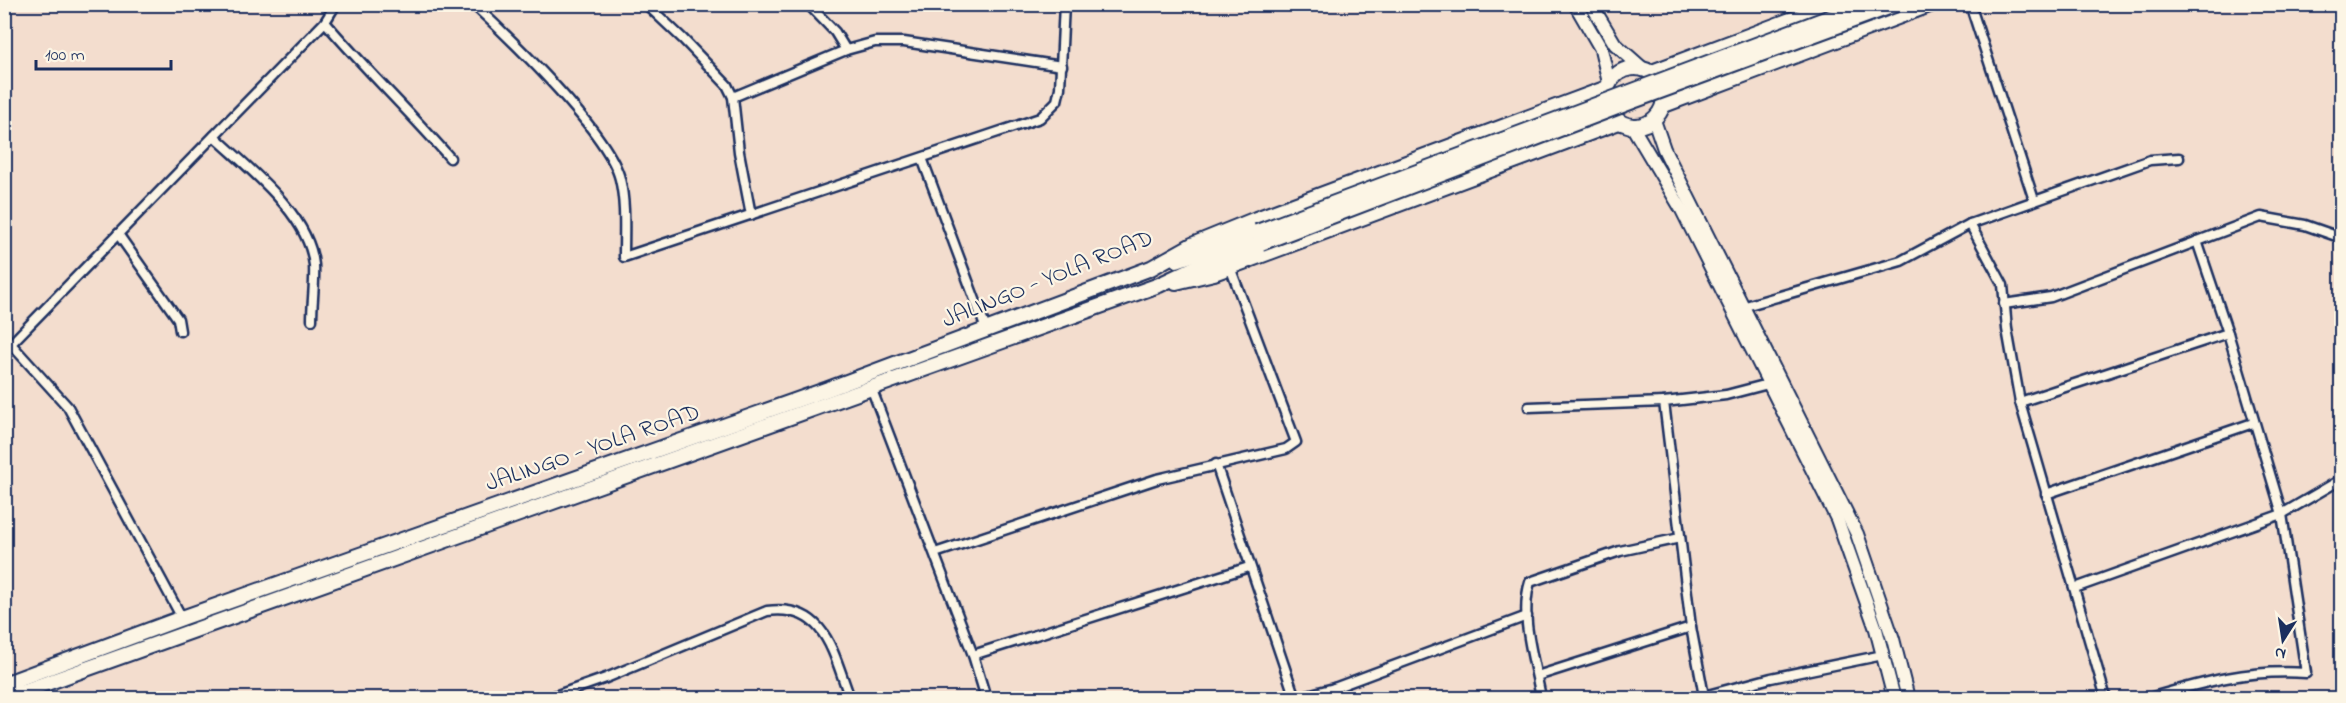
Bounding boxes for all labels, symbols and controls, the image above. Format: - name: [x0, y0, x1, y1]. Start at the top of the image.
- scale bar: [36, 33, 171, 71]
- text: 100 m: [45, 43, 85, 69]
- street label: JALINGO - YOLA ROAD: [937, 222, 1159, 338]
- street label: JALINGO - YOLA ROAD: [481, 396, 705, 502]
- north arrow: [2253, 610, 2313, 670]
- text: N: [2272, 640, 2288, 666]

